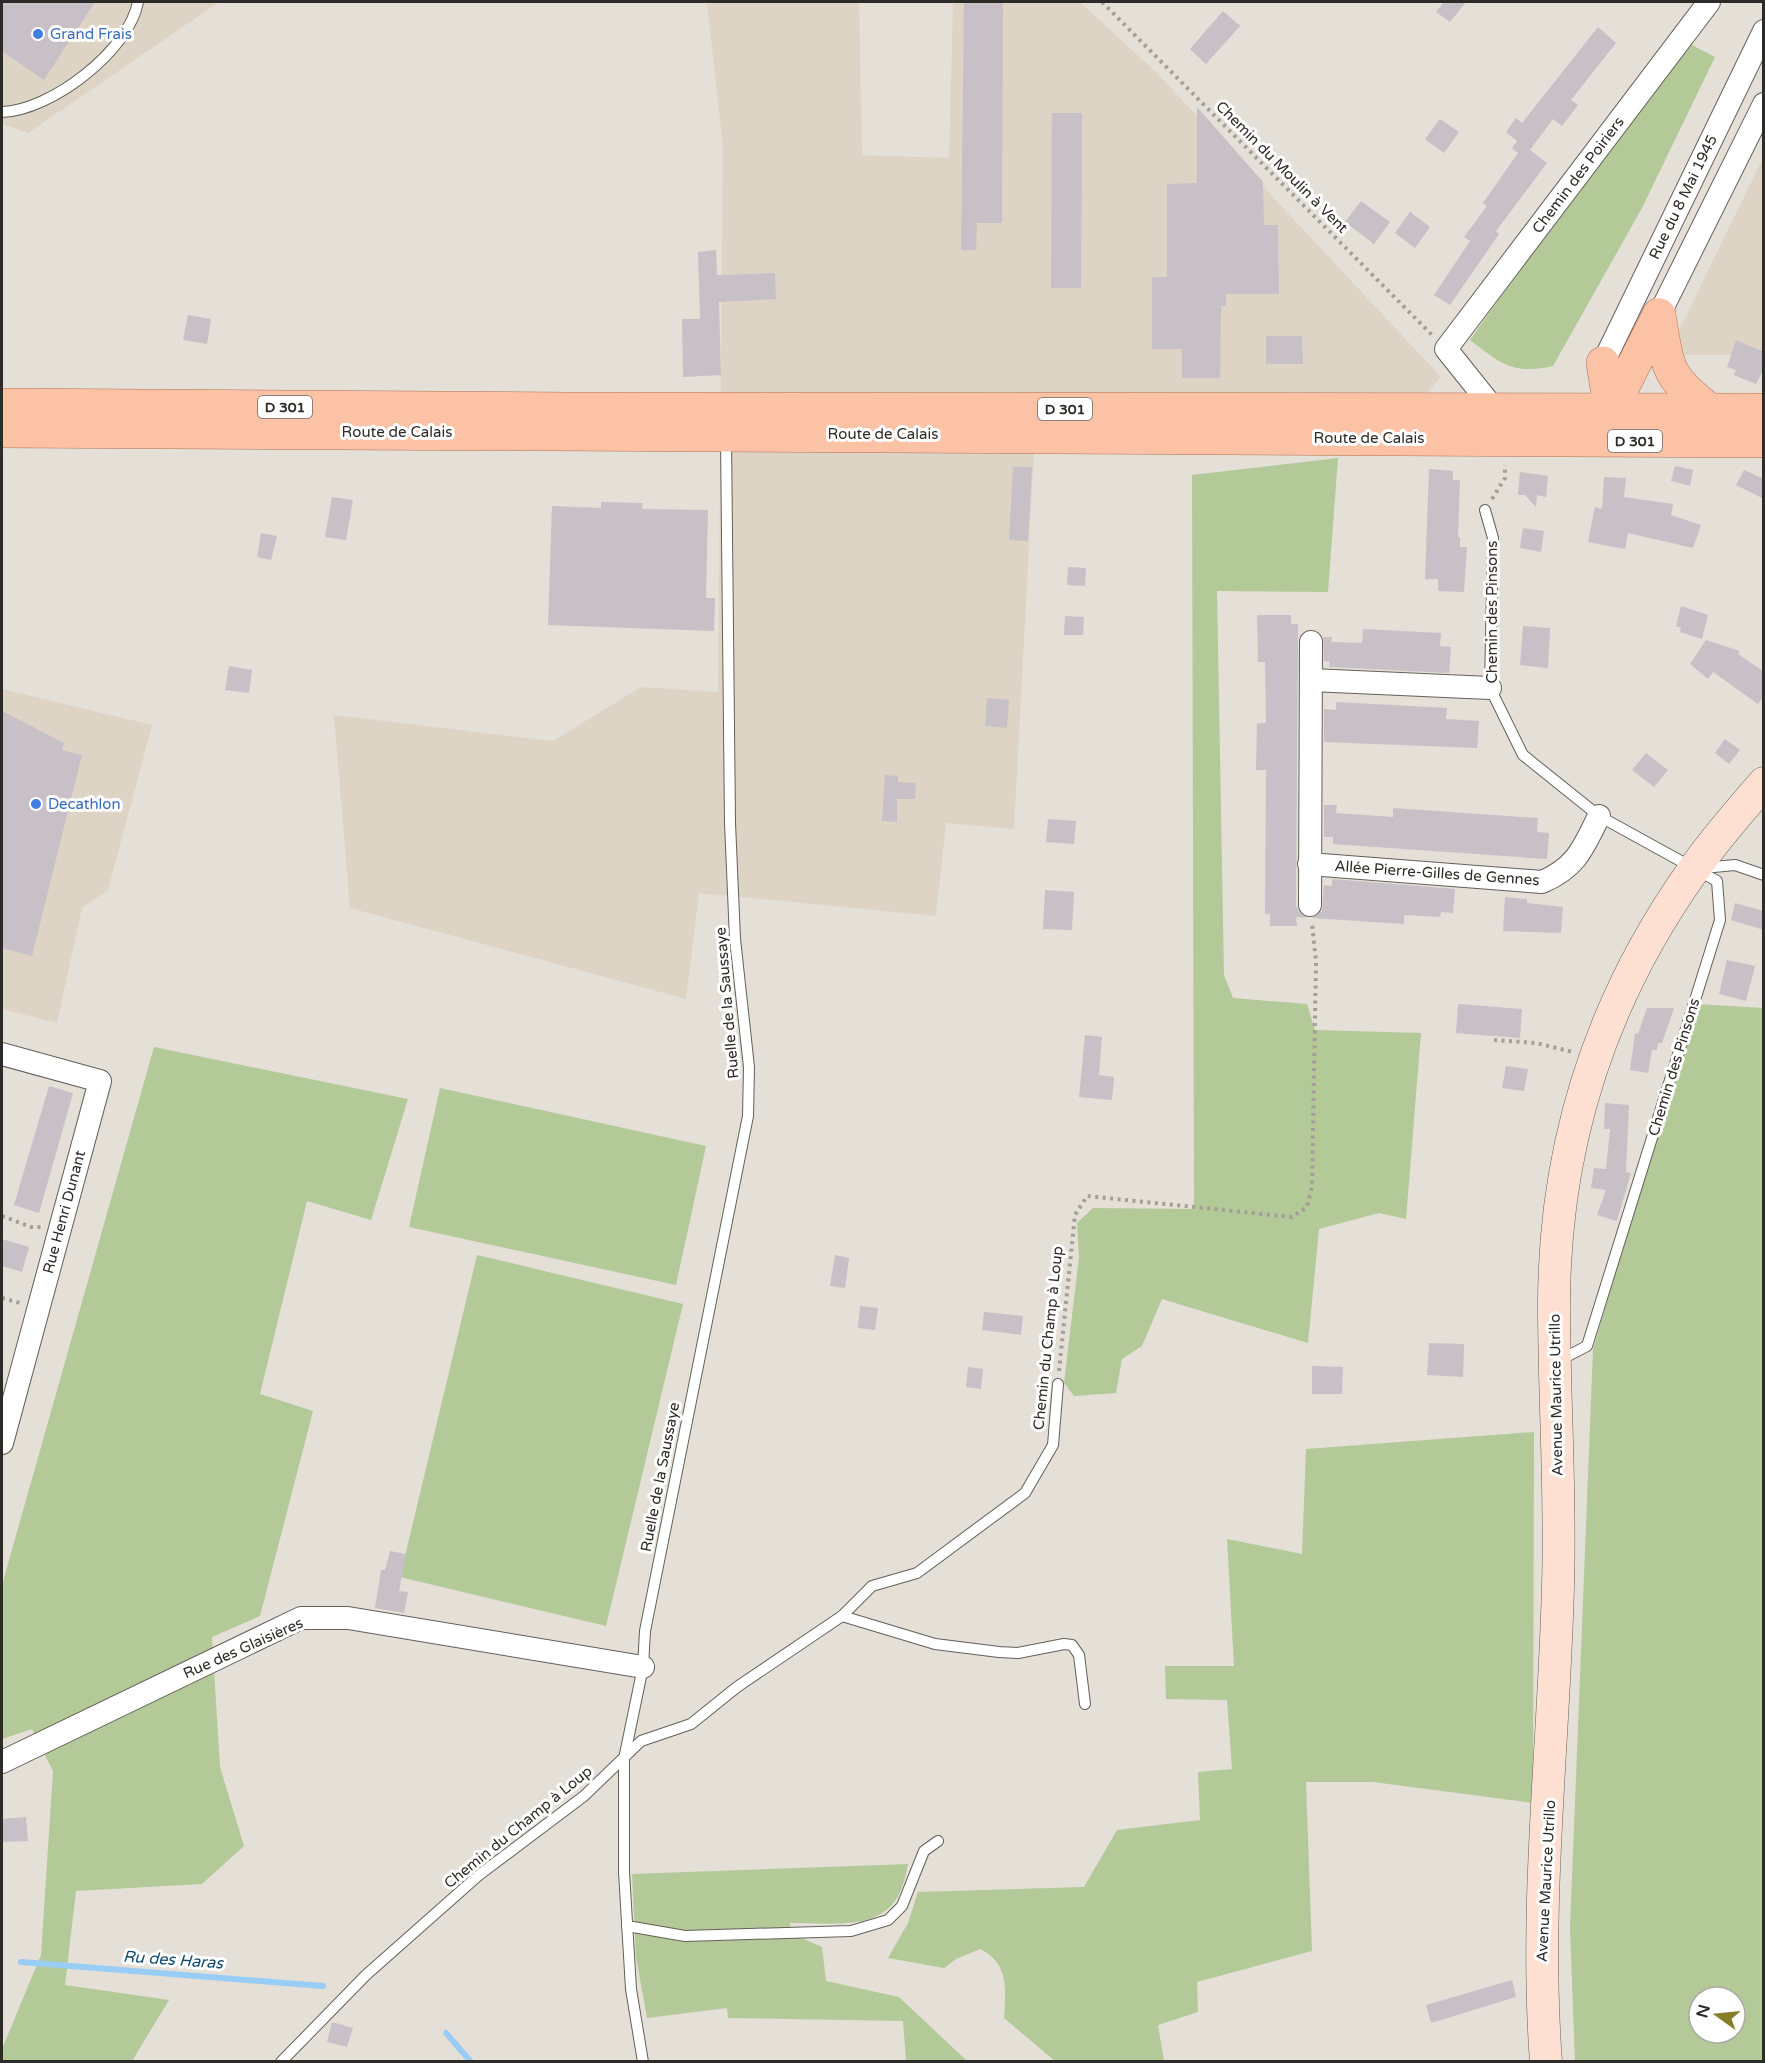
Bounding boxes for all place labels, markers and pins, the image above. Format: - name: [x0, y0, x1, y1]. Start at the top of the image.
- place label: Grand Frais: [50, 25, 132, 43]
- marker: Grand Frais: [31, 27, 45, 41]
- place label: Decathlon: [48, 795, 121, 813]
- marker: Decathlon: [29, 797, 43, 811]

